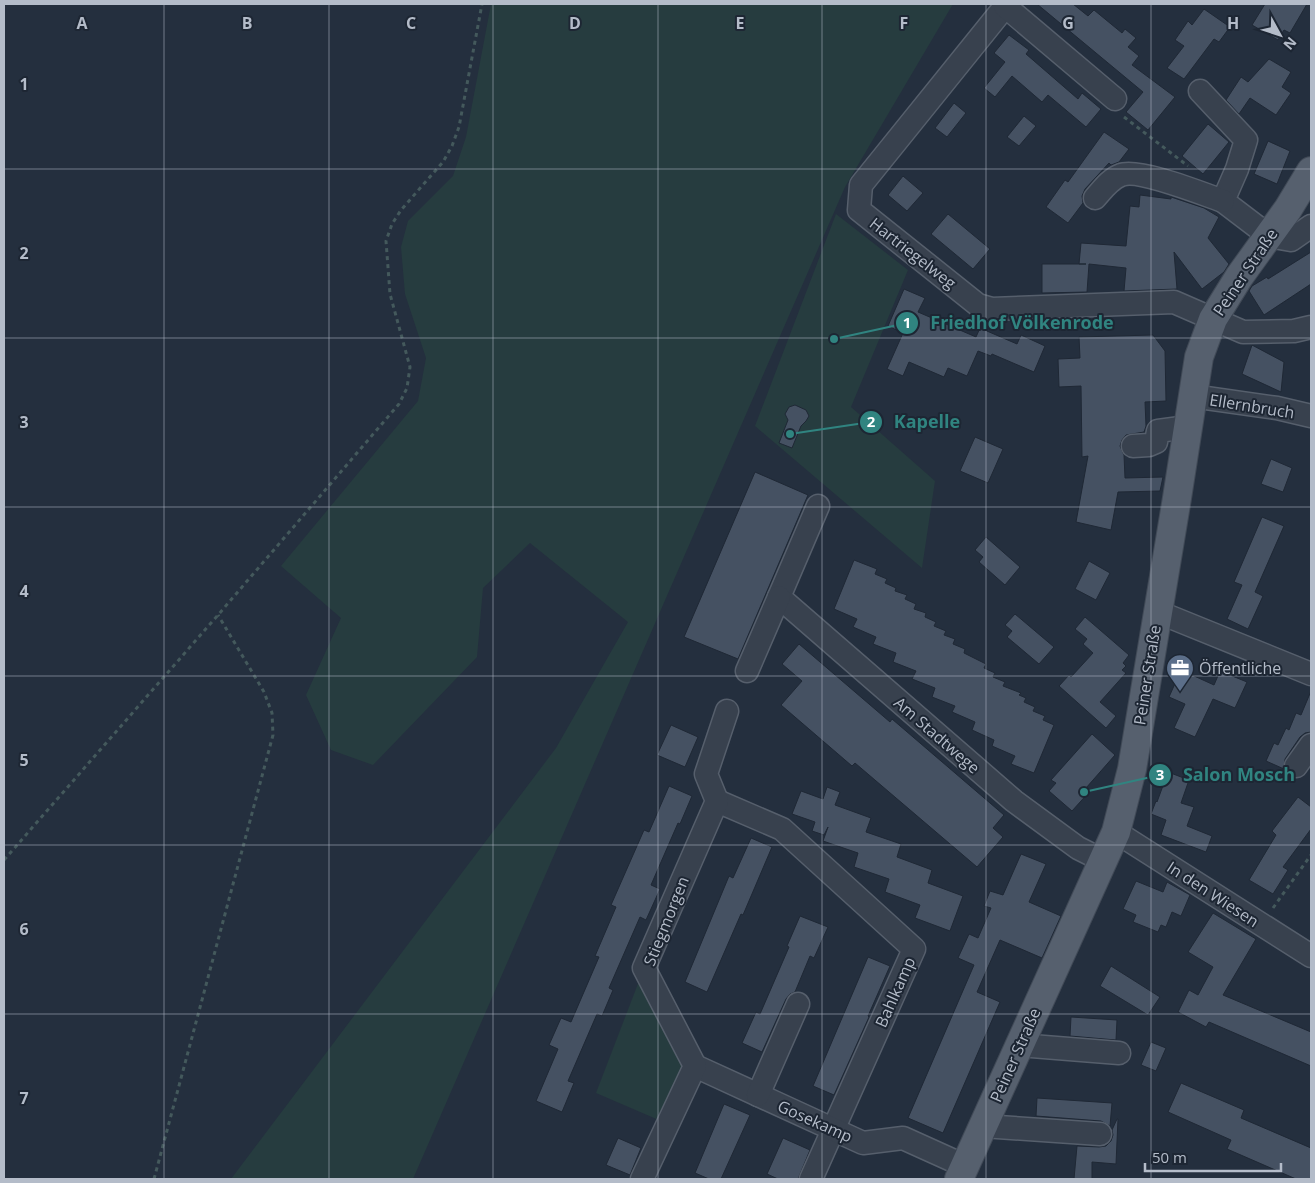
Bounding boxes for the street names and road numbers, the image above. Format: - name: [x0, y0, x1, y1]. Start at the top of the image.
- street label: Hartriegelweg: [865, 212, 961, 294]
- street label: Peiner Straße: [1208, 224, 1282, 320]
- street label: Ellernbruch: [1208, 388, 1296, 424]
- street label: Peiner Straße: [1128, 623, 1166, 727]
- street label: Am Stadtwege: [889, 692, 985, 778]
- street label: In den Wiesen: [1163, 856, 1263, 932]
- street label: Stiegmorgen: [638, 873, 694, 969]
- street label: Bahlkamp: [870, 953, 920, 1031]
- street label: Peiner Straße: [984, 1004, 1046, 1106]
- street label: Gosekamp: [774, 1095, 856, 1147]

